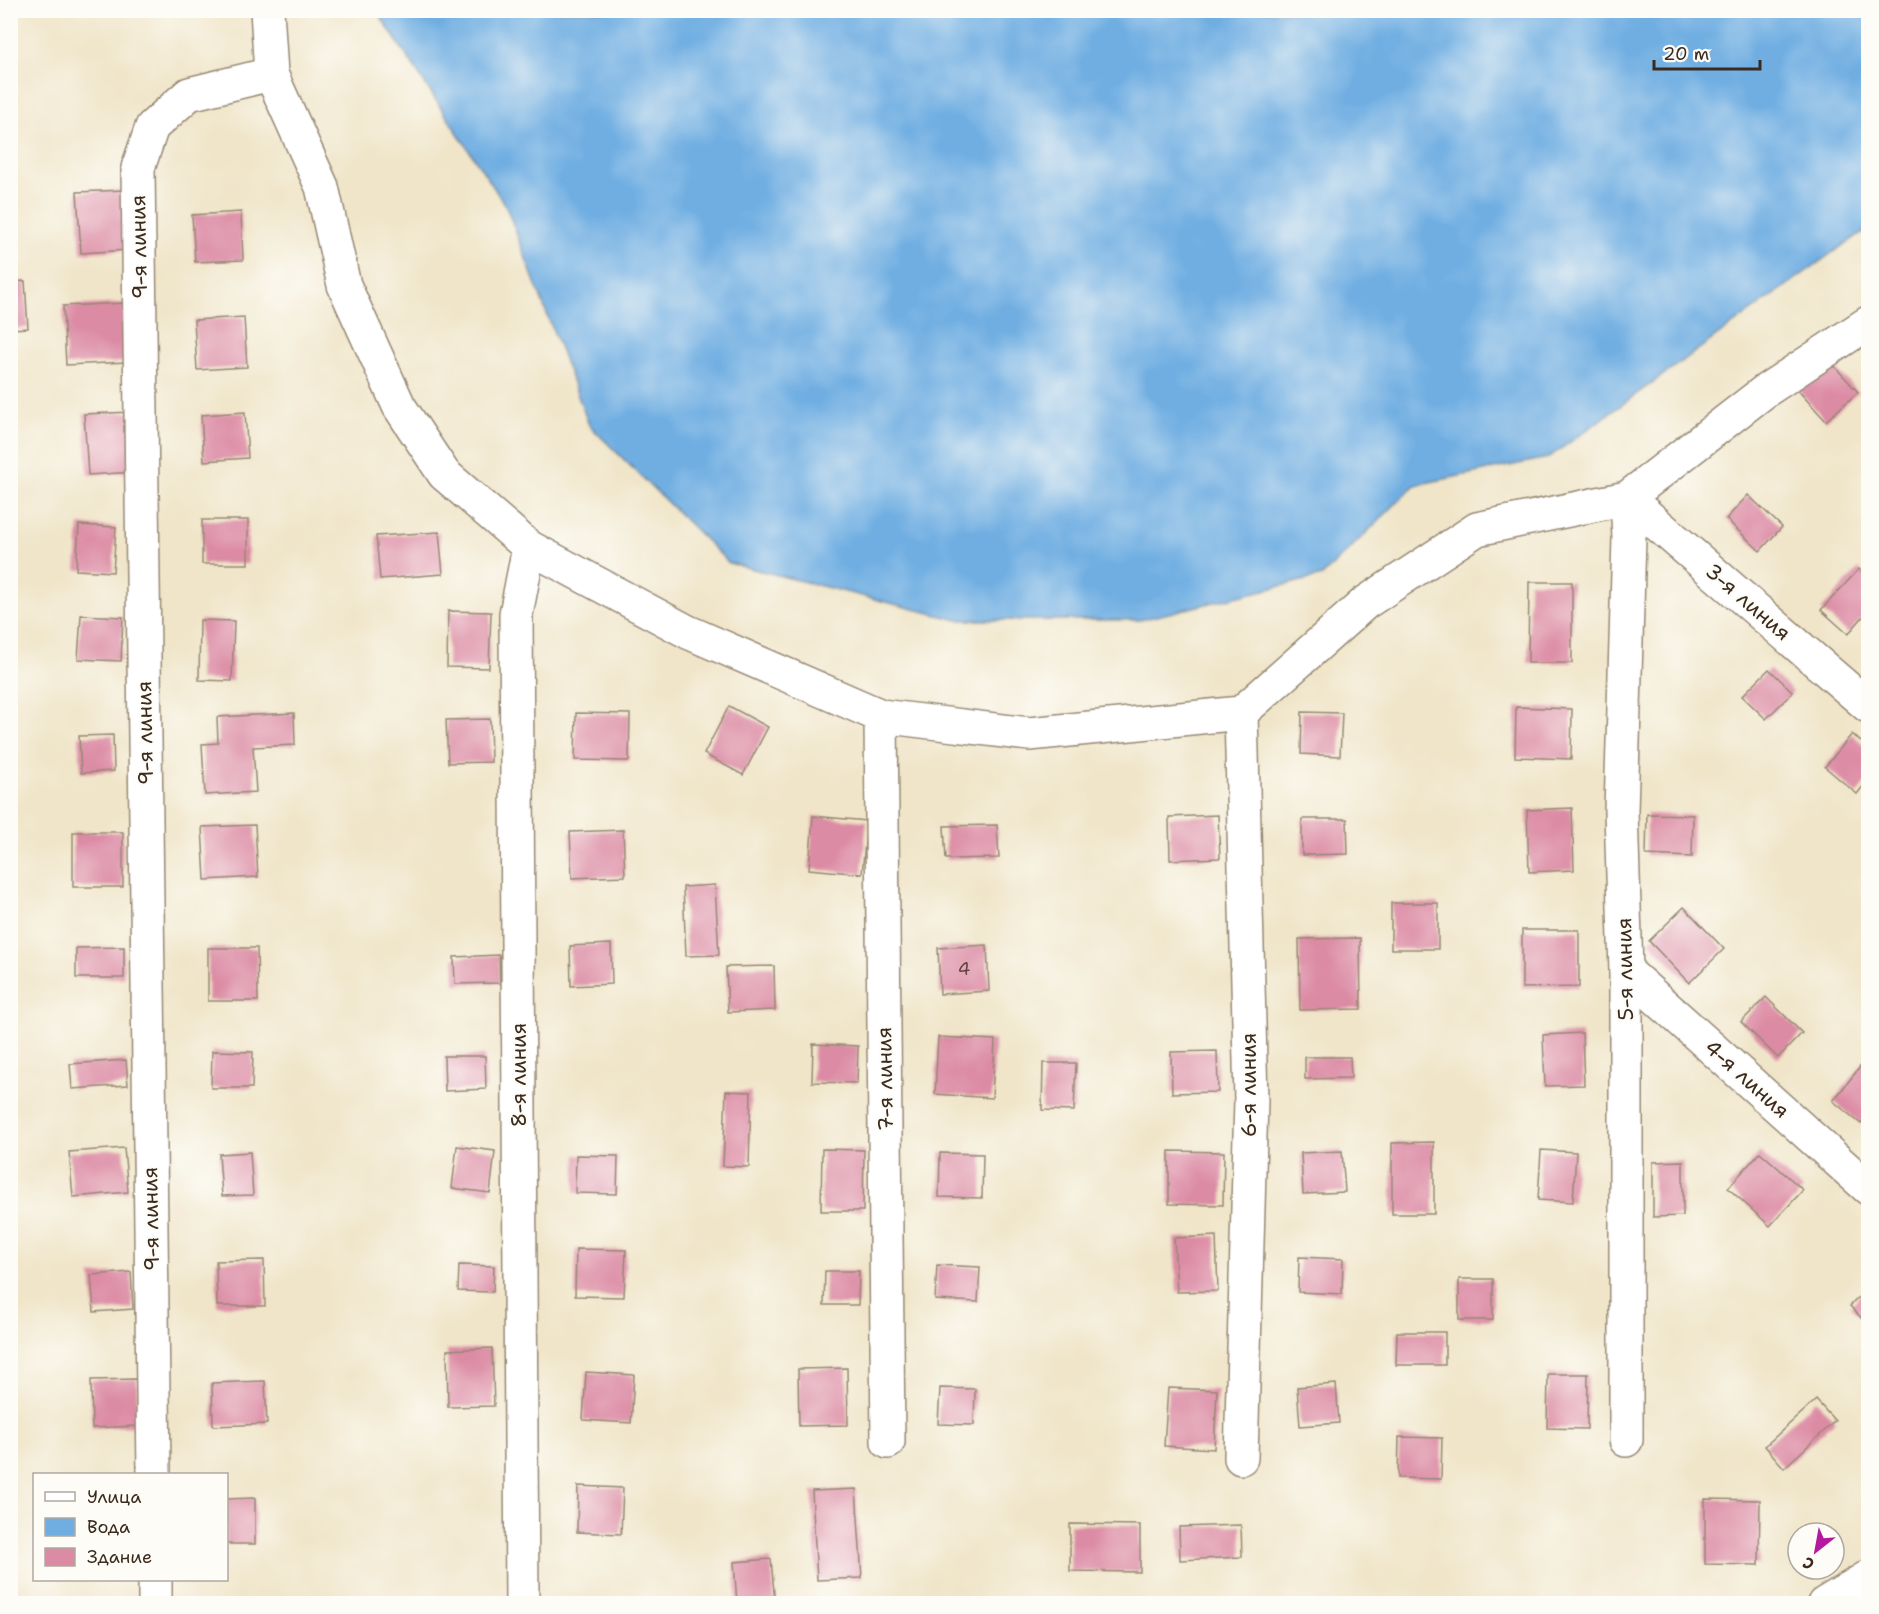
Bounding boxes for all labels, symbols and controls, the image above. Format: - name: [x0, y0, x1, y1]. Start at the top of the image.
- scale bar: [1654, 33, 1760, 71]
- text: 20 m: [1663, 42, 1709, 66]
- street label: 9-я линия: [124, 195, 154, 299]
- street label: 3-я линия: [1699, 557, 1797, 647]
- street label: 9-я линия: [130, 681, 160, 785]
- street label: 5-я линия: [1610, 917, 1640, 1021]
- house number: 4: [958, 957, 970, 981]
- street label: 8-я линия: [505, 1023, 533, 1127]
- street label: 7-я линия: [870, 1027, 900, 1131]
- street label: 6-я линия: [1235, 1033, 1263, 1137]
- street label: 4-я линия: [1699, 1033, 1795, 1125]
- street label: 9-я линия: [136, 1167, 166, 1271]
- legend: [33, 1473, 228, 1581]
- text: Улица: [87, 1485, 141, 1509]
- text: Вода: [87, 1515, 130, 1539]
- north arrow: [1786, 1521, 1846, 1581]
- text: Здание: [87, 1545, 152, 1569]
- text: С: [1799, 1552, 1818, 1575]

